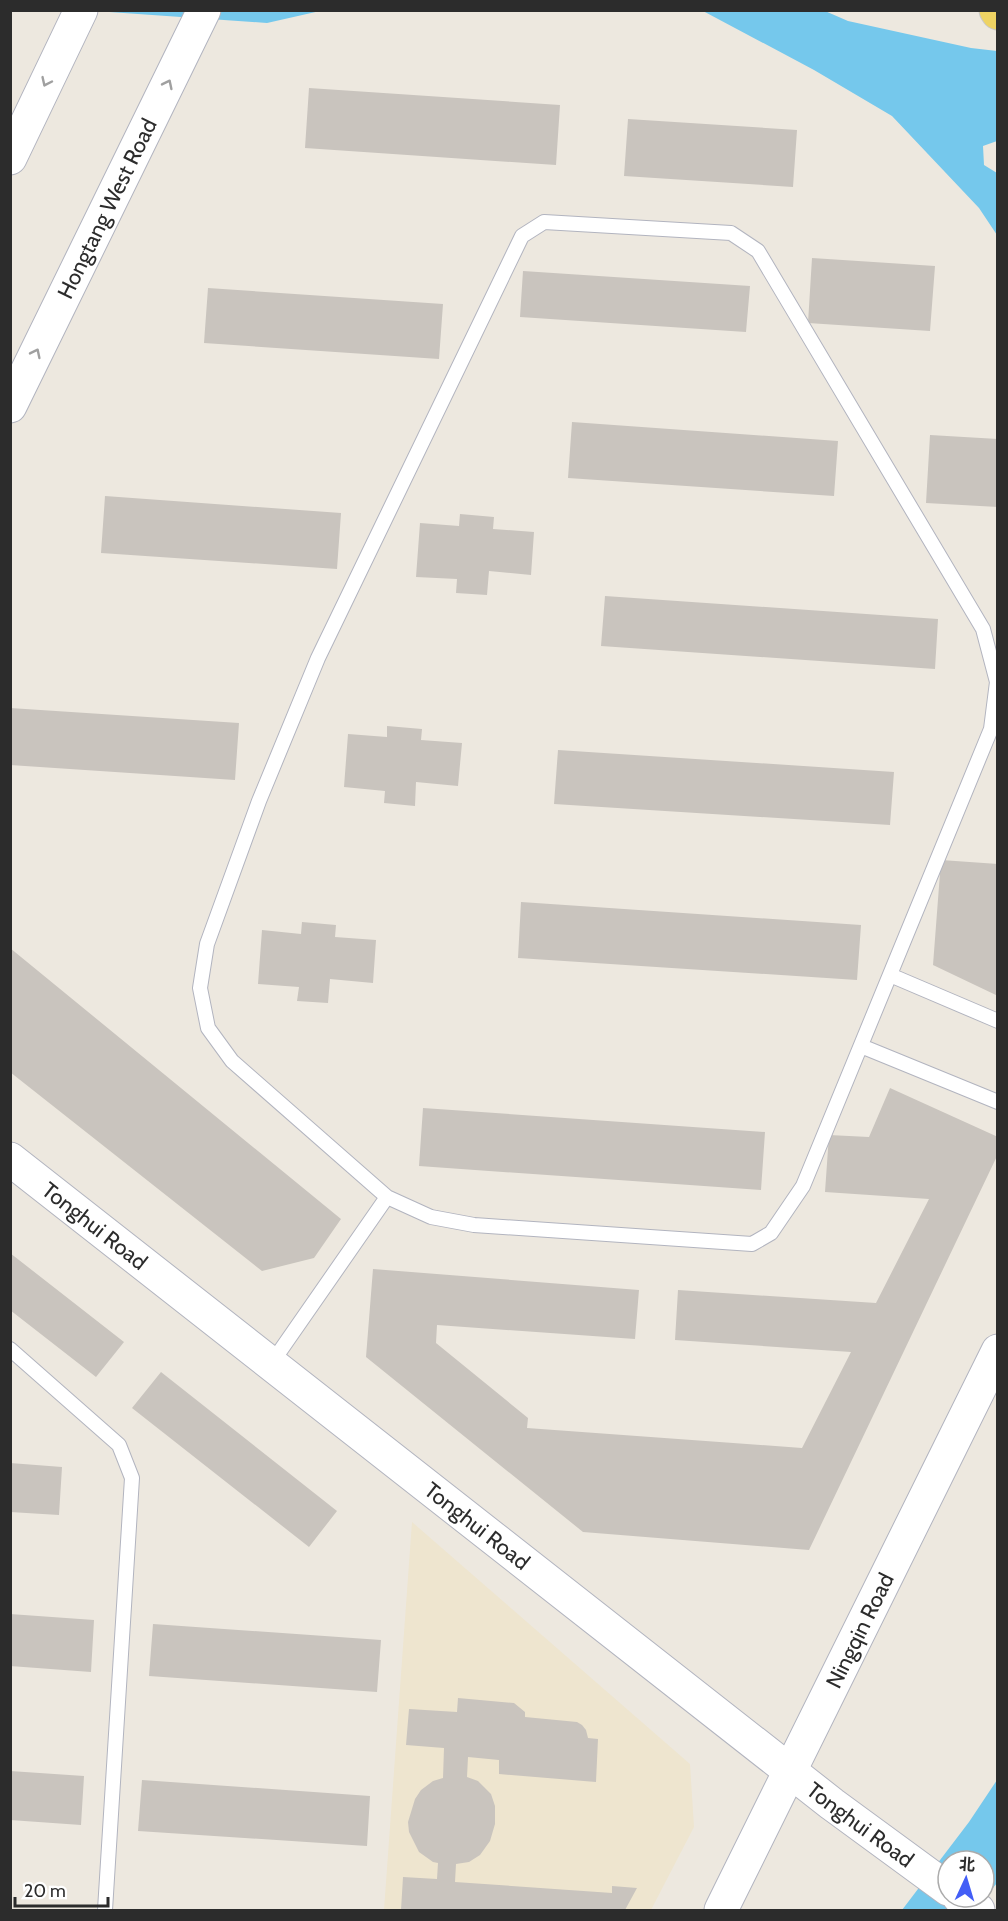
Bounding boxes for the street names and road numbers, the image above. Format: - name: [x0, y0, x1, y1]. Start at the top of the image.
- street label: Hongtang West Road: [51, 114, 162, 303]
- street label: Tonghui Road: [37, 1176, 153, 1275]
- street label: Tonghui Road: [419, 1476, 535, 1575]
- street label: Ningqin Road: [820, 1568, 899, 1693]
- street label: Tonghui Road: [802, 1776, 919, 1873]

